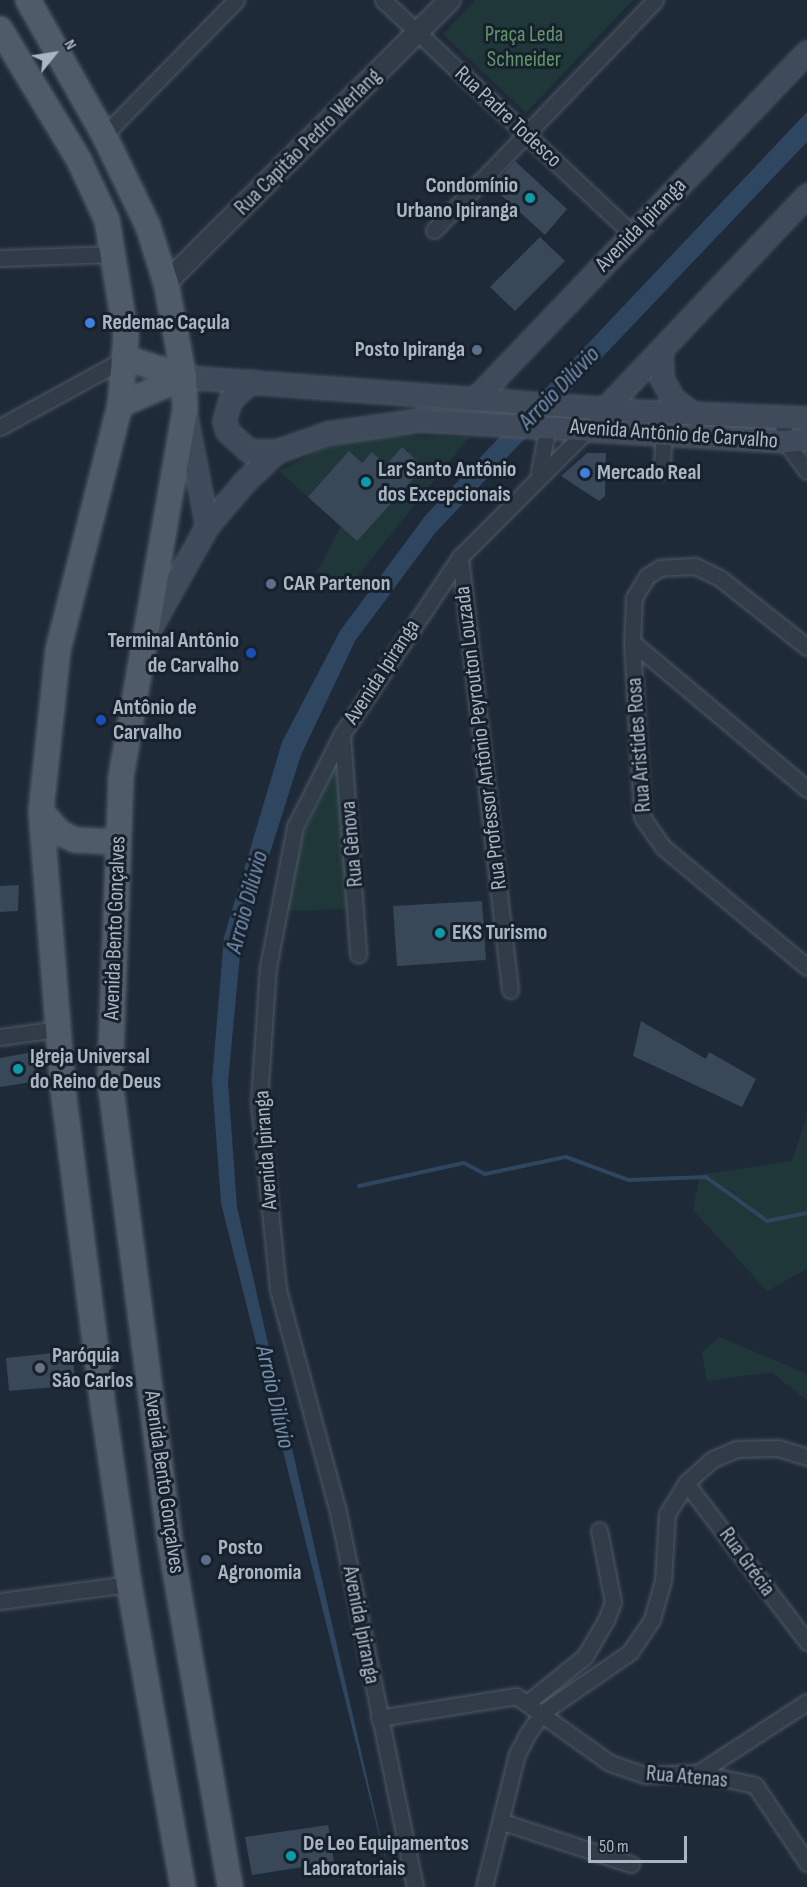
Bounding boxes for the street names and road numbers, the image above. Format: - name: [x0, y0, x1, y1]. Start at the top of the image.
- street label: Rua Padre Todesco: [449, 61, 567, 173]
- street label: Rua Capitão Pedro Werlang: [229, 63, 387, 221]
- street label: Avenida Ipiranga: [590, 173, 692, 277]
- street label: Avenida Antônio de Carvalho: [569, 414, 779, 454]
- street label: Rua Professor Antônio Peyrouton Louzada: [449, 585, 513, 891]
- street label: Avenida Ipiranga: [338, 615, 426, 729]
- street label: Rua Aristides Rosa: [621, 677, 657, 813]
- street label: Rua Gênova: [335, 800, 369, 888]
- street label: Avenida Bento Gonçalves: [99, 836, 131, 1020]
- street label: Avenida Ipiranga: [249, 1090, 283, 1210]
- street label: Avenida Bento Gonçalves: [138, 1389, 190, 1575]
- street label: Rua Grécia: [713, 1522, 781, 1602]
- street label: Avenida Ipiranga: [337, 1564, 385, 1686]
- street label: Rua Atenas: [645, 1760, 729, 1794]

